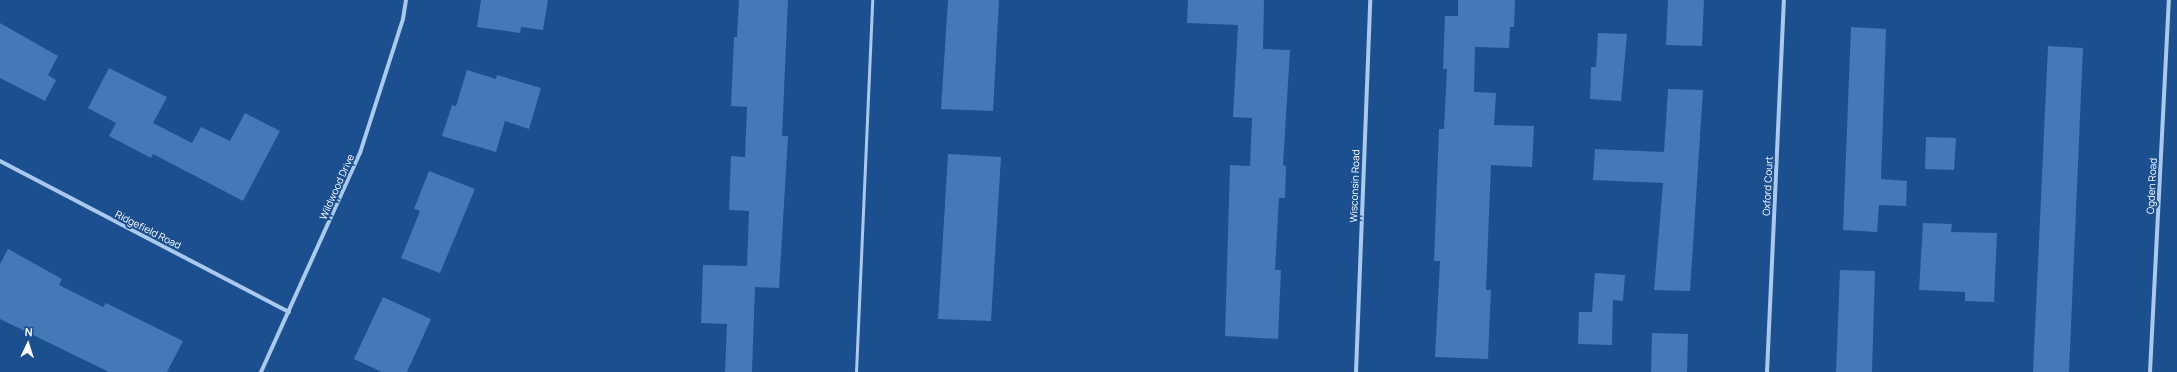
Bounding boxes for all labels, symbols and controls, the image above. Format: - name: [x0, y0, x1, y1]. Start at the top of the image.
- street label: Wisconsin Road: [1348, 149, 1362, 223]
- street label: Wildwood Drive: [317, 152, 357, 222]
- street label: Oxford Court: [1760, 156, 1776, 216]
- street label: Ogden Road: [2145, 158, 2159, 214]
- street label: Ridgefield Road: [113, 208, 183, 252]
- north arrow: [8, 324, 48, 364]
- text: N: [24, 324, 33, 339]

